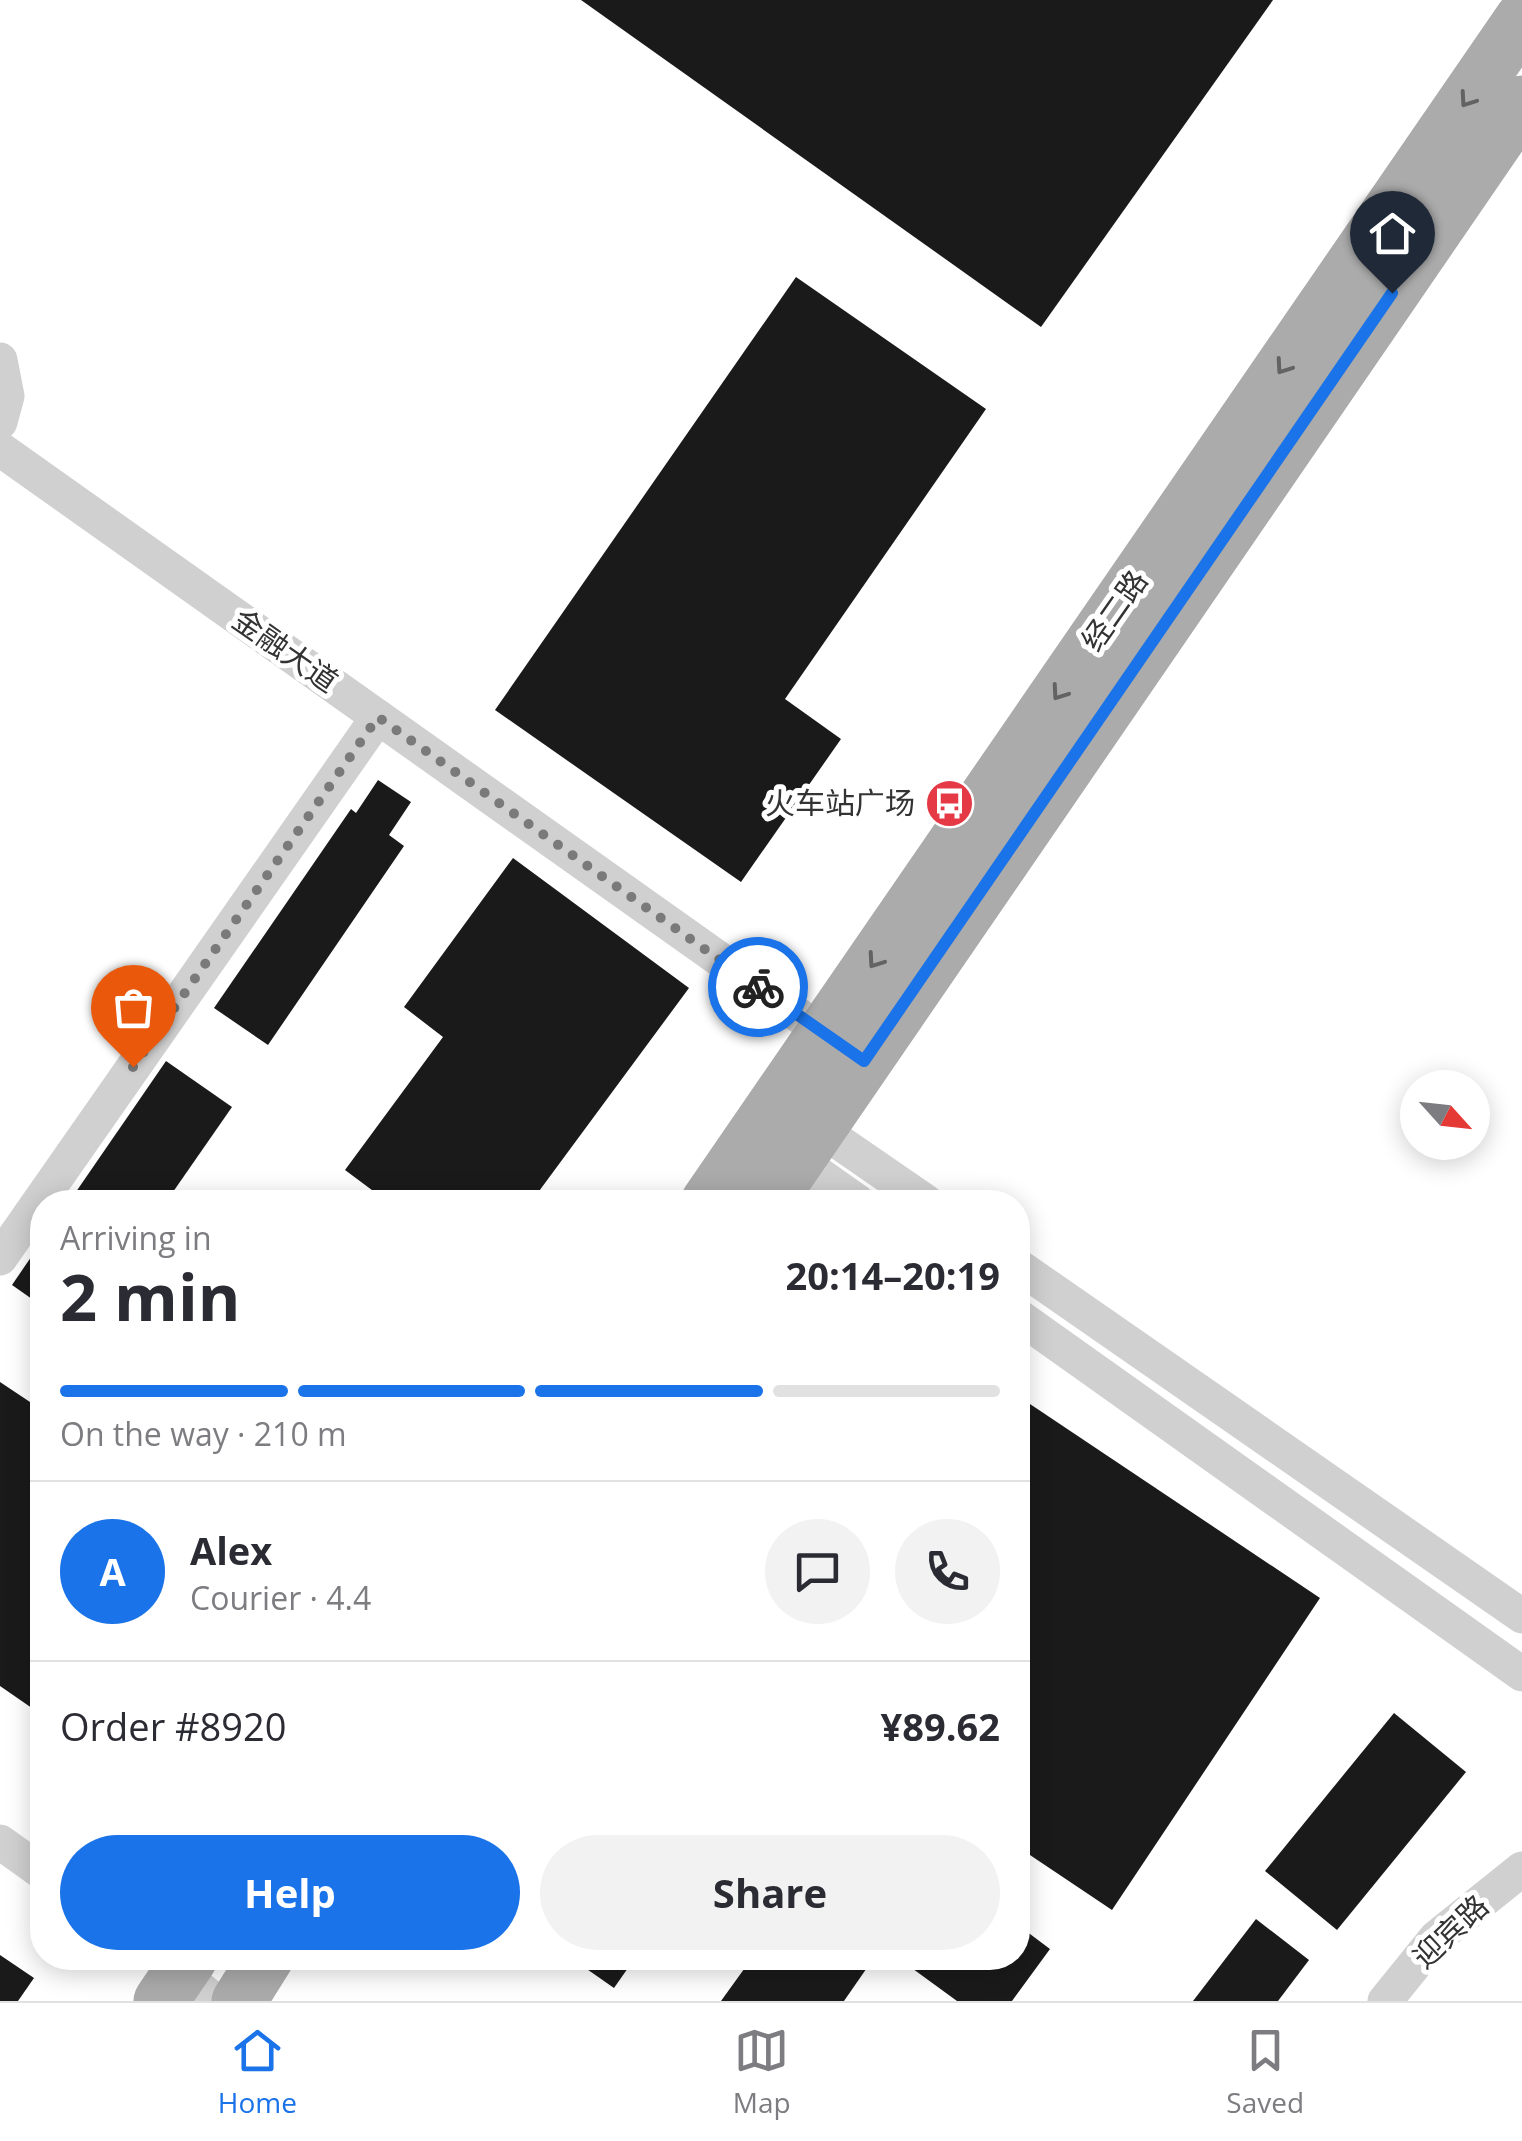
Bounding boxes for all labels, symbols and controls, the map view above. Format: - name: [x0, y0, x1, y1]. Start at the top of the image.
- one-way arrow: [1461, 88, 1479, 107]
- pin: [1350, 191, 1435, 294]
- icon: home: [1365, 206, 1420, 261]
- one-way arrow: [1277, 356, 1295, 375]
- street label: 经二路: [1071, 562, 1156, 659]
- street label: 金融大道: [225, 599, 347, 701]
- one-way arrow: [1053, 682, 1071, 700]
- bus stop icon: 火车站广场: [924, 778, 976, 830]
- place label: 火车站广场: [765, 782, 915, 823]
- courier: [708, 937, 808, 1037]
- one-way arrow: [869, 949, 887, 968]
- icon: bike: [731, 960, 786, 1015]
- pin: [91, 965, 176, 1068]
- icon: bag: [106, 980, 161, 1035]
- north arrow: [1400, 1070, 1490, 1160]
- map controls: [1400, 1070, 1490, 1160]
- text: Arriving in: [60, 1216, 212, 1259]
- text: 20:14–20:19: [786, 1249, 1000, 1301]
- text: 2 min: [60, 1252, 240, 1340]
- text: On the way · 210 m: [60, 1412, 347, 1455]
- button: chat: [765, 1519, 870, 1624]
- button: phone: [895, 1519, 1000, 1624]
- text: Alex: [190, 1524, 272, 1576]
- text: A: [99, 1545, 126, 1597]
- text: Courier · 4.4: [190, 1576, 371, 1619]
- text: Order #8920: [60, 1700, 287, 1752]
- text: ¥89.62: [881, 1700, 1000, 1752]
- button: Help: [60, 1835, 520, 1950]
- button: Share: [540, 1835, 1000, 1950]
- street label: 迎宾路: [1403, 1885, 1497, 1977]
- tab: Home: [218, 2023, 297, 2121]
- tab: Map: [733, 2023, 791, 2121]
- tab: Saved: [1226, 2023, 1304, 2121]

